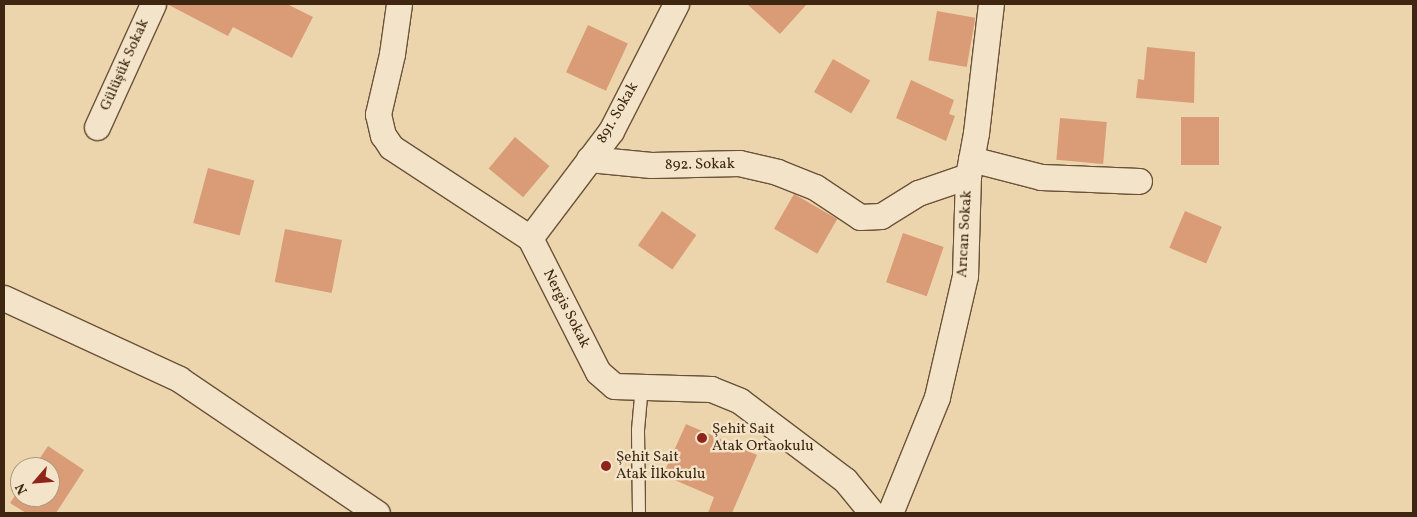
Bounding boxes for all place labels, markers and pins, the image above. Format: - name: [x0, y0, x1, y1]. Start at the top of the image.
- place label: Şehit Sait Atak Ortaokulu: [712, 420, 814, 455]
- marker: Şehit Sait Atak Ortaokulu: [696, 432, 708, 444]
- place label: Şehit Sait Atak İlkokulu: [616, 448, 705, 483]
- marker: Şehit Sait Atak İlkokulu: [600, 460, 612, 472]

